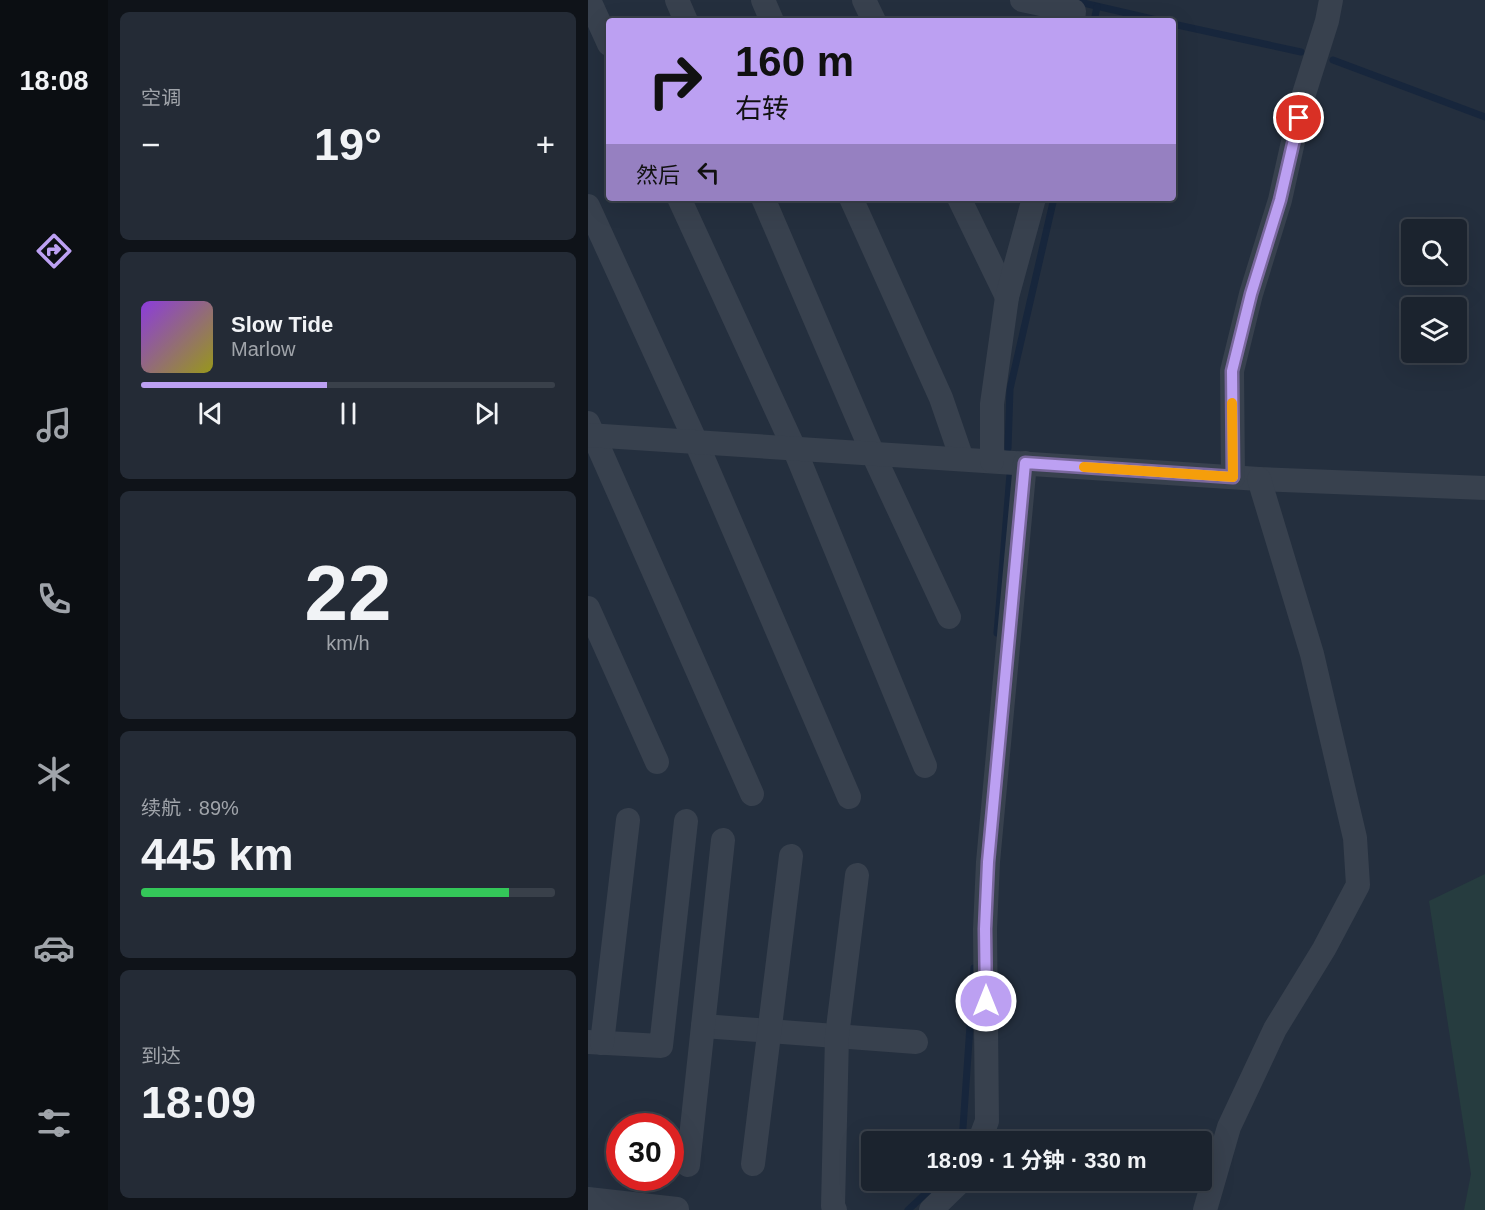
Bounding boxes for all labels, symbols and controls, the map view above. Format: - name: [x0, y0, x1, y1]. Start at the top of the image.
- text: 160 m: [735, 38, 854, 85]
- icon: right: [636, 42, 714, 120]
- text: 18:08: [19, 66, 89, 96]
- text: 空调: [141, 87, 181, 109]
- pin: [1273, 92, 1324, 143]
- text: 右转: [735, 94, 789, 124]
- icon: arrive: [1282, 101, 1315, 134]
- text: 19°: [314, 119, 382, 170]
- text: −: [141, 126, 160, 163]
- text: +: [536, 126, 555, 163]
- icon: left: [692, 156, 725, 189]
- text: 然后: [636, 163, 680, 188]
- map controls: [1401, 219, 1467, 363]
- button: search: [1401, 219, 1467, 285]
- icon: directions: [33, 230, 75, 272]
- button: layers: [1401, 297, 1467, 363]
- text: Slow Tide: [231, 312, 333, 337]
- text: Marlow: [231, 338, 295, 360]
- icon: previous: [194, 397, 227, 430]
- icon: pause: [332, 397, 365, 430]
- icon: next: [470, 397, 503, 430]
- icon: music: [33, 404, 75, 446]
- text: 22: [305, 549, 391, 637]
- icon: phone: [33, 578, 75, 620]
- text: km/h: [326, 632, 370, 654]
- icon: climate: [33, 753, 75, 795]
- text: 续航 · 89%: [141, 797, 239, 819]
- text: 445 km: [141, 829, 294, 880]
- icon: car: [33, 927, 75, 969]
- position arrow: [954, 969, 1018, 1033]
- text: 到达: [141, 1045, 181, 1067]
- text: 18:09: [141, 1077, 256, 1128]
- icon: filters: [33, 1102, 75, 1144]
- speed limit sign: 30: [606, 1113, 684, 1191]
- text: 18:09 · 1 分钟 · 330 m: [926, 1148, 1147, 1173]

